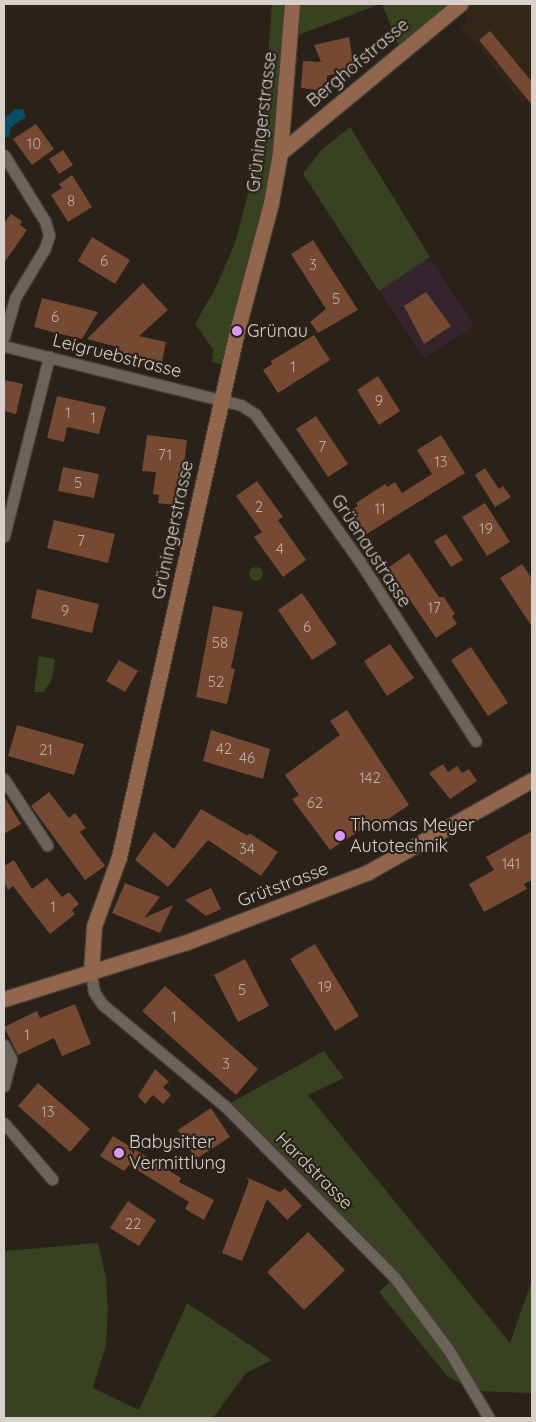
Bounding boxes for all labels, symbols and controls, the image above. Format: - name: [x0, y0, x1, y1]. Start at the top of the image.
- street label: Berghofstrasse: [303, 14, 413, 112]
- street label: Grüningerstrasse: [243, 50, 281, 194]
- house number: 10: [27, 135, 41, 153]
- house number: 8: [67, 192, 75, 210]
- house number: 6: [100, 252, 108, 270]
- house number: 3: [309, 256, 317, 274]
- house number: 5: [332, 290, 340, 308]
- house number: 6: [51, 308, 59, 326]
- place label: Grünau: [247, 320, 308, 342]
- marker: Grünau: [231, 325, 243, 337]
- street label: Leigruebstrasse: [50, 330, 184, 382]
- house number: 1: [290, 358, 296, 376]
- house number: 9: [375, 392, 383, 410]
- house number: 1: [65, 404, 71, 422]
- house number: 1: [90, 409, 96, 427]
- house number: 7: [318, 438, 326, 456]
- house number: 71: [158, 446, 172, 464]
- house number: 13: [434, 453, 448, 471]
- street label: Grüningerstrasse: [148, 459, 198, 601]
- house number: 5: [74, 474, 82, 492]
- street label: Grüenaustrasse: [326, 490, 416, 612]
- house number: 2: [255, 498, 263, 516]
- house number: 11: [374, 500, 386, 518]
- house number: 19: [479, 520, 493, 538]
- house number: 7: [77, 532, 85, 550]
- house number: 4: [276, 540, 284, 558]
- house number: 17: [427, 599, 441, 617]
- house number: 9: [61, 602, 69, 620]
- house number: 6: [303, 618, 311, 636]
- house number: 58: [212, 634, 228, 652]
- house number: 52: [208, 673, 224, 691]
- house number: 42: [216, 740, 232, 758]
- house number: 21: [39, 741, 53, 759]
- house number: 46: [239, 749, 255, 767]
- house number: 142: [359, 769, 381, 787]
- house number: 62: [307, 794, 323, 812]
- place label: Thomas Meyer Autotechnik: [350, 815, 475, 858]
- marker: Thomas Meyer Autotechnik: [334, 830, 346, 842]
- house number: 34: [239, 840, 255, 858]
- house number: 141: [502, 855, 520, 873]
- street label: Grütstrasse: [235, 858, 331, 912]
- house number: 1: [50, 898, 56, 916]
- house number: 19: [318, 978, 332, 996]
- house number: 5: [238, 981, 246, 999]
- house number: 1: [171, 1008, 177, 1026]
- house number: 1: [24, 1026, 30, 1044]
- house number: 3: [222, 1055, 230, 1073]
- house number: 13: [41, 1103, 55, 1121]
- street label: Hardstrasse: [271, 1128, 357, 1214]
- place label: Babysitter Vermittlung: [129, 1132, 226, 1174]
- marker: Babysitter Vermittlung: [113, 1147, 125, 1159]
- house number: 22: [125, 1215, 141, 1233]

